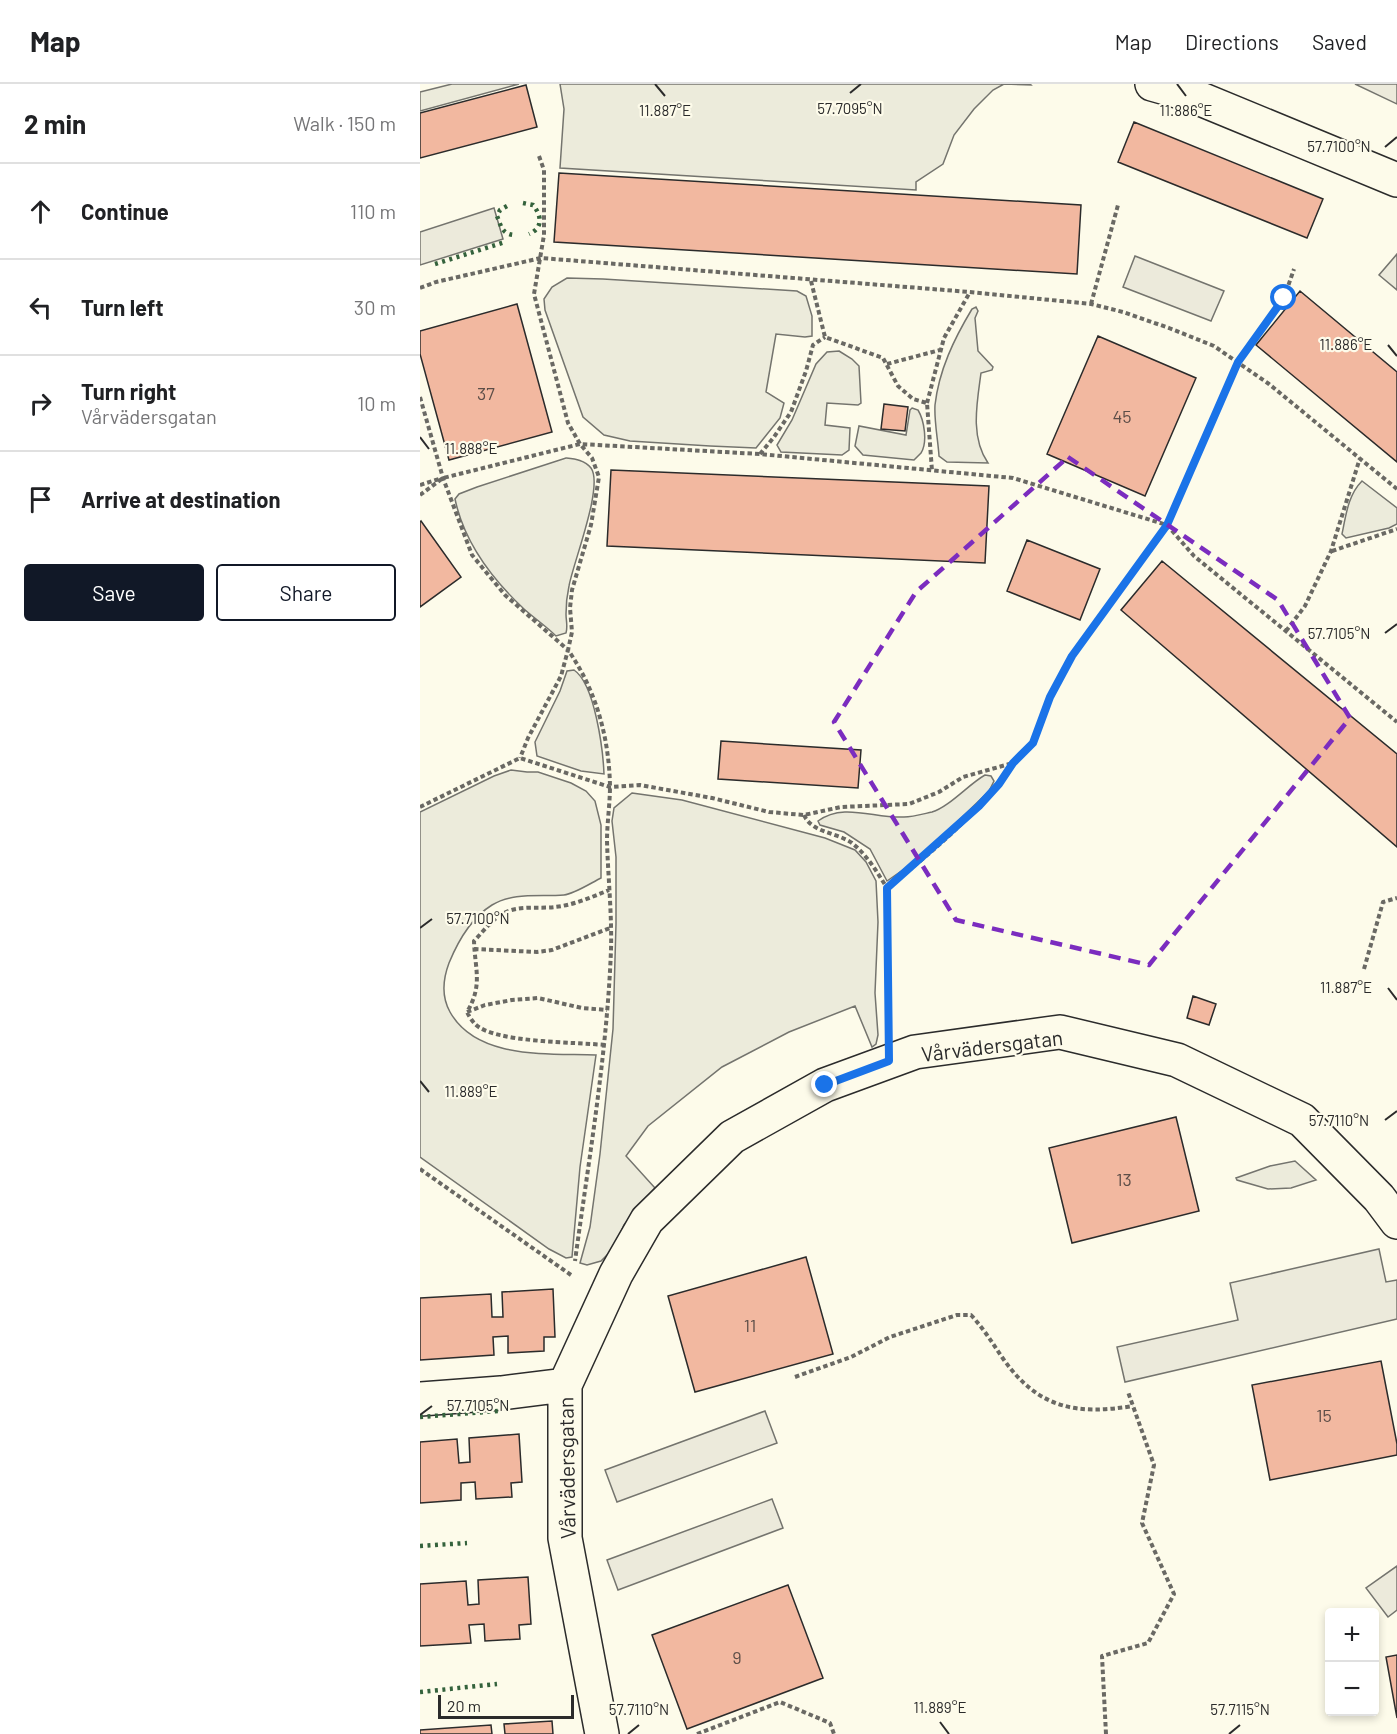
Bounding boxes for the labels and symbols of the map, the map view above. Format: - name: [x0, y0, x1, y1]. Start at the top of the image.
- text: 57.7095°N: [817, 99, 883, 117]
- text: 11.887°E: [639, 101, 691, 119]
- text: 11.886°E: [1160, 101, 1212, 119]
- text: 57.7100°N: [1307, 137, 1371, 155]
- route start: [1270, 284, 1296, 310]
- text: 11.886°E: [1320, 335, 1372, 353]
- house number: 37: [477, 382, 495, 404]
- house number: 45: [1112, 405, 1132, 427]
- text: 11.888°E: [445, 439, 497, 457]
- text: 57.7105°N: [1308, 624, 1370, 642]
- text: 57.7100°N: [446, 909, 510, 927]
- text: 11.887°E: [1320, 978, 1372, 996]
- street label: Vårvädersgatan: [920, 1024, 1064, 1066]
- route end: [811, 1071, 837, 1097]
- text: 11.889°E: [445, 1082, 497, 1100]
- text: 57.7110°N: [1309, 1111, 1369, 1129]
- house number: 13: [1116, 1168, 1132, 1190]
- house number: 11: [744, 1314, 756, 1336]
- text: 57.7105°N: [447, 1396, 509, 1414]
- street label: Vårvädersgatan: [552, 1397, 580, 1539]
- house number: 15: [1316, 1404, 1332, 1426]
- house number: 9: [732, 1646, 742, 1668]
- scale bar: [438, 1692, 574, 1720]
- text: 11.889°E: [914, 1698, 966, 1716]
- text: 57.7110°N: [609, 1700, 669, 1718]
- text: 57.7115°N: [1210, 1700, 1270, 1718]

